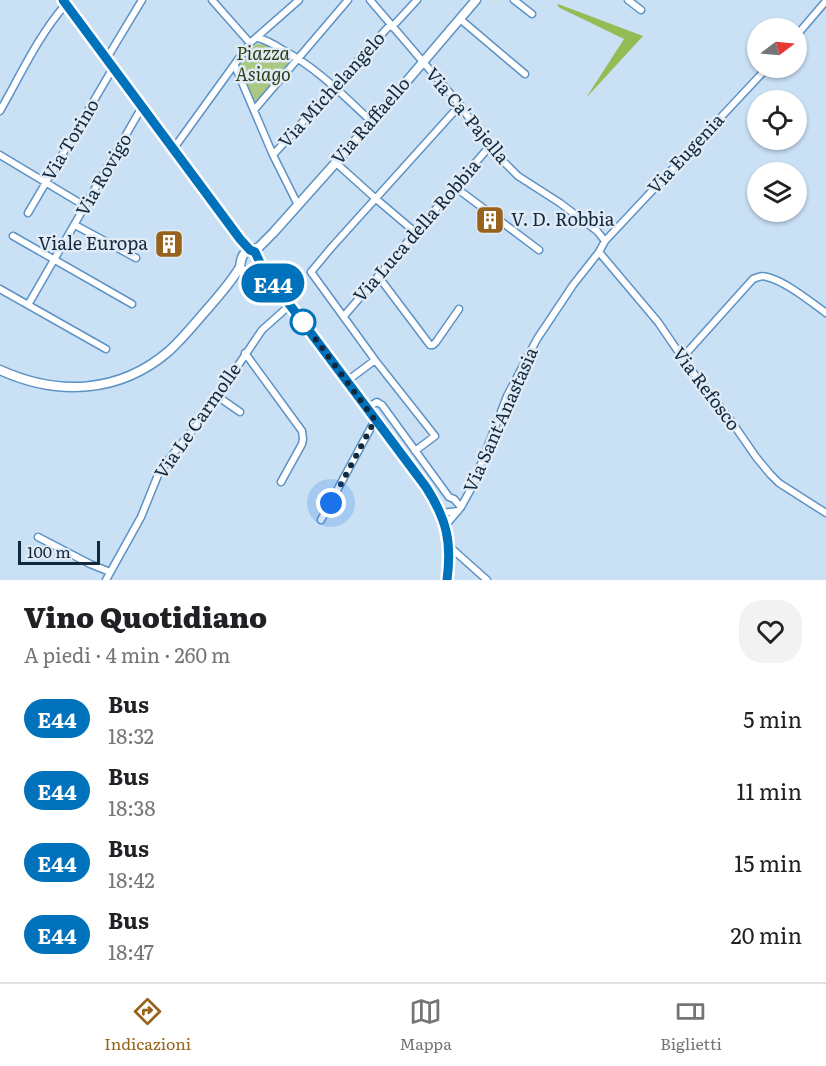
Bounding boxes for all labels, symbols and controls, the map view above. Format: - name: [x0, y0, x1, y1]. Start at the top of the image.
- north arrow: [747, 18, 807, 78]
- map controls: [747, 18, 807, 222]
- street label: Via Michelangelo: [271, 25, 391, 153]
- park label: Piazza Asiago: [235, 39, 291, 87]
- street label: Via Ca' Pajella: [420, 61, 517, 169]
- street label: Via Raffaello: [324, 70, 416, 170]
- button: locate: [747, 90, 807, 150]
- street label: Via Torino: [35, 93, 105, 185]
- street label: Via Eugenia: [640, 106, 730, 199]
- street label: Via Rovigo: [68, 128, 137, 221]
- street label: Via Luca della Robbia: [346, 152, 486, 308]
- button: layers: [747, 162, 807, 222]
- building icon: V. D. Robbia: [474, 204, 506, 236]
- place label: V. D. Robbia: [511, 205, 615, 232]
- building icon: Viale Europa: [153, 228, 185, 260]
- place label: Viale Europa: [38, 229, 148, 256]
- line badge: E44: [238, 264, 308, 302]
- text: E44: [253, 268, 293, 299]
- unlabelled marker: [290, 309, 316, 335]
- street label: Via Refosco: [667, 341, 748, 436]
- street label: Via Sant'Anastasia: [455, 342, 544, 496]
- street label: Via Le Carmolle: [147, 357, 247, 484]
- your location: [316, 488, 346, 518]
- scale bar: [18, 538, 100, 566]
- text: 100 m: [27, 539, 71, 563]
- text: Vino Quotidiano: [24, 595, 267, 637]
- button: heart: [739, 600, 802, 663]
- text: A piedi · 4 min · 260 m: [24, 639, 230, 669]
- text: Bus: [108, 687, 149, 720]
- text: 5 min: [743, 702, 802, 735]
- text: E44: [37, 703, 77, 734]
- text: 18:32: [108, 720, 154, 750]
- text: Bus: [108, 759, 149, 792]
- text: 11 min: [736, 774, 802, 807]
- text: E44: [37, 775, 77, 806]
- text: 18:38: [108, 792, 155, 822]
- text: Bus: [108, 831, 149, 864]
- text: 15 min: [734, 846, 802, 879]
- text: E44: [37, 847, 77, 878]
- text: 18:42: [108, 864, 155, 894]
- text: Bus: [108, 903, 149, 936]
- text: 20 min: [730, 918, 802, 951]
- text: E44: [37, 919, 77, 950]
- text: 18:47: [108, 936, 154, 966]
- tab: Indicazioni: [104, 995, 191, 1055]
- tab: Mappa: [399, 995, 452, 1055]
- tab: Biglietti: [660, 995, 722, 1055]

